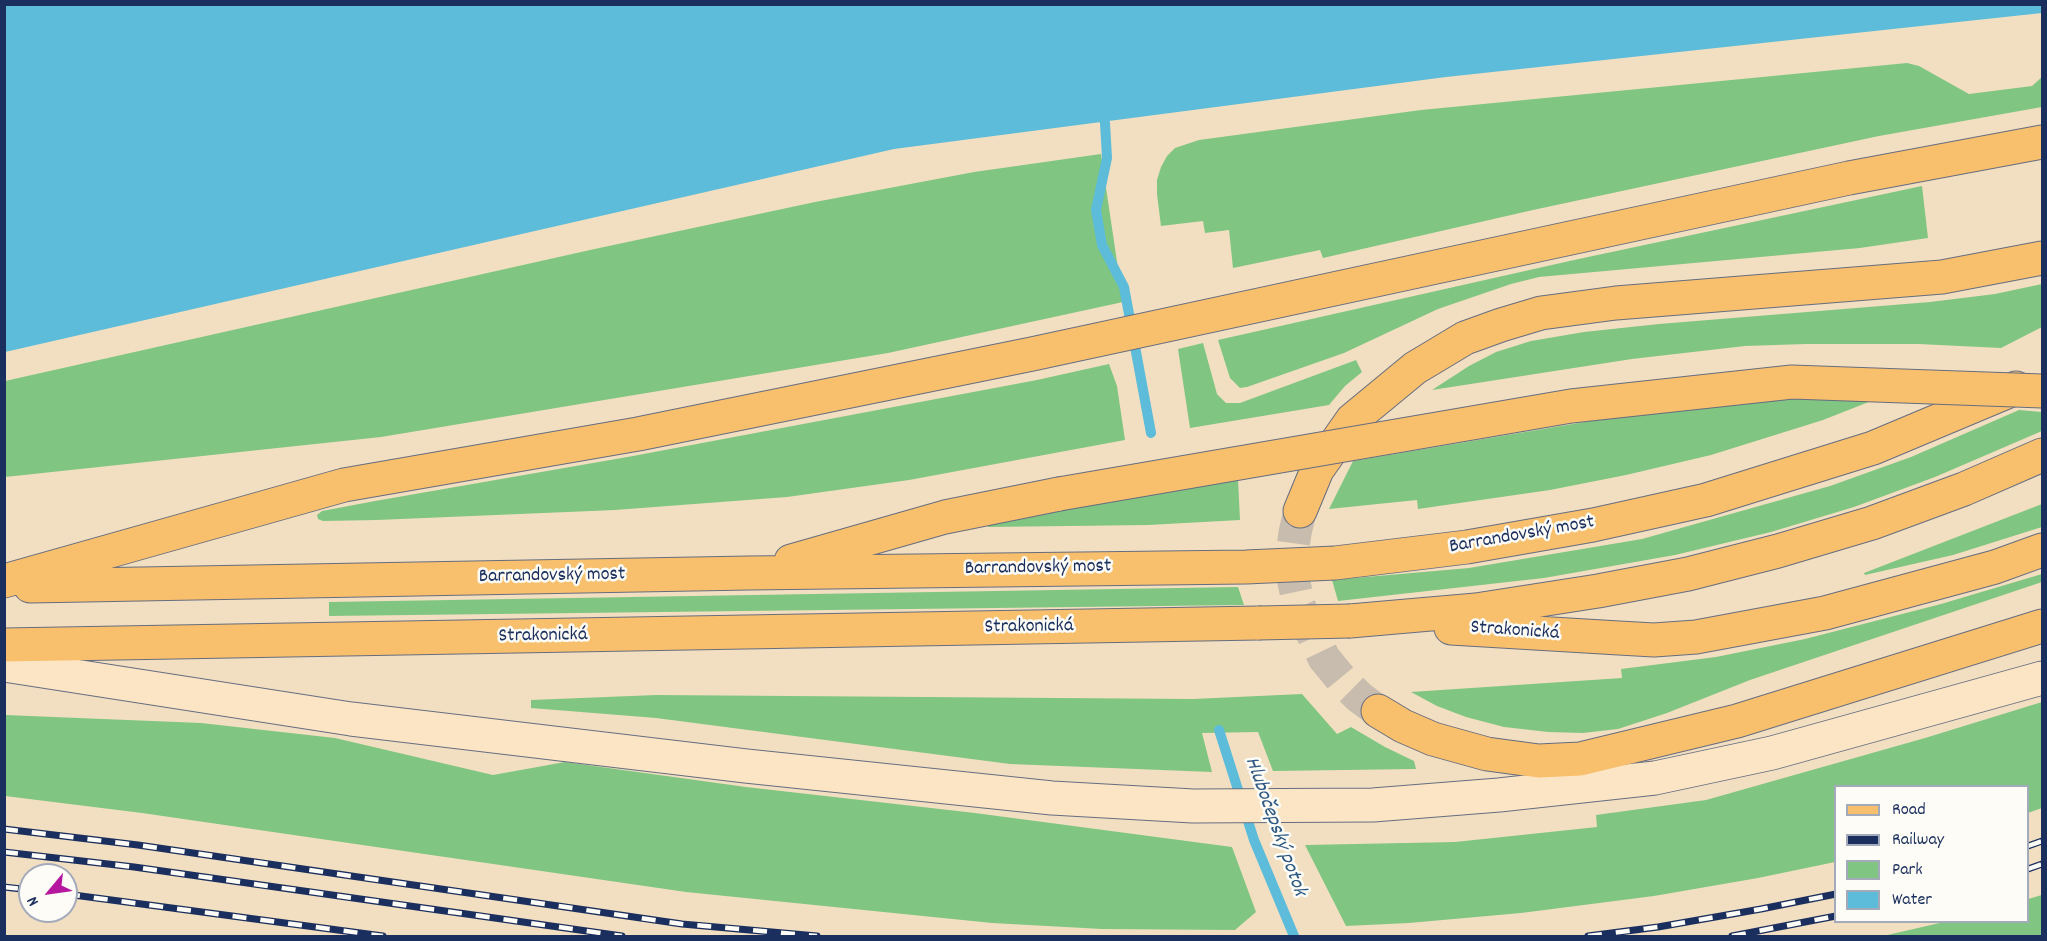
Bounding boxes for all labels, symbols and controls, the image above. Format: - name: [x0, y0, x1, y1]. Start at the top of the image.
- street label: Barrandovský most: [1448, 511, 1596, 561]
- street label: Barrandovský most: [964, 556, 1112, 582]
- street label: Barrandovský most: [478, 564, 626, 590]
- street label: Strakonická: [984, 615, 1074, 641]
- street label: Strakonická: [1470, 617, 1560, 647]
- street label: Strakonická: [498, 624, 588, 650]
- water label: Hlubočepský potok: [1237, 754, 1311, 900]
- legend: [1834, 785, 2029, 923]
- text: Road: [1892, 798, 1926, 823]
- text: Railway: [1892, 828, 1944, 853]
- text: Park: [1892, 858, 1923, 883]
- north arrow: [18, 863, 78, 923]
- text: Water: [1892, 888, 1932, 913]
- text: N: [22, 892, 46, 910]

